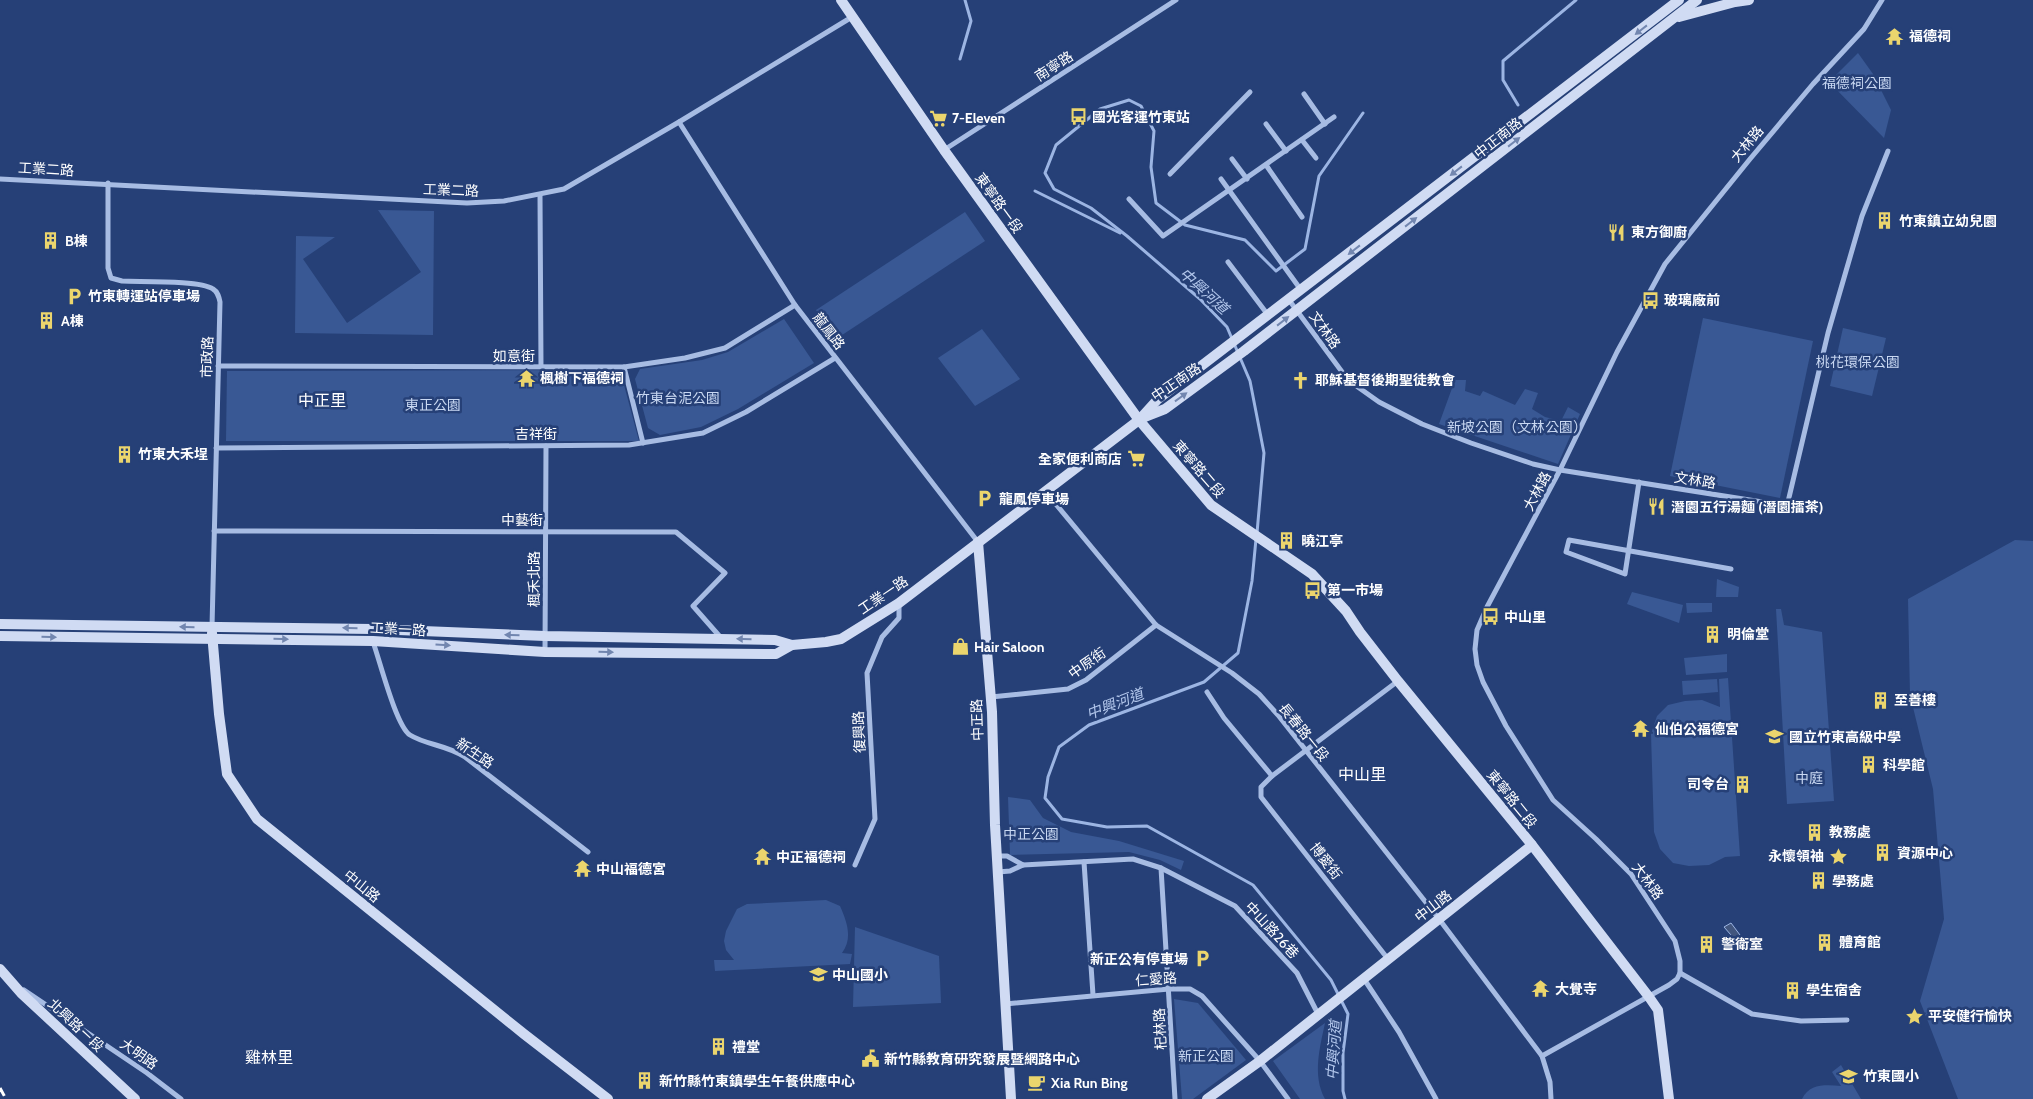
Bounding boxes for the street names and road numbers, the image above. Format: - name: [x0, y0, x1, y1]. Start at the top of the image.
- street label: 南寧路: [1031, 47, 1077, 85]
- street label: 中正南路: [1470, 114, 1526, 162]
- street label: 大林路: [1727, 122, 1767, 166]
- street label: 工業二路: [18, 159, 74, 179]
- street label: 東寧路一段: [971, 169, 1027, 237]
- street label: 工業二路: [423, 180, 479, 200]
- street label: 文林路: [1306, 308, 1344, 352]
- street label: 龍鳳路: [809, 309, 849, 353]
- street label: 市政路: [197, 336, 217, 378]
- street label: 如意街: [493, 347, 535, 365]
- street label: 中正南路: [1148, 359, 1204, 405]
- street label: 吉祥街: [515, 425, 557, 443]
- street label: 東寧路二段: [1169, 437, 1229, 501]
- street label: 大林路: [1519, 468, 1555, 514]
- street label: 文林路: [1673, 468, 1717, 492]
- street label: 中藝街: [501, 511, 543, 529]
- street label: 楓禾北路: [525, 551, 543, 607]
- street label: 工業一路: [855, 572, 911, 618]
- street label: 工業一路: [370, 619, 426, 639]
- street label: 中原街: [1065, 644, 1109, 682]
- street label: 中正路: [967, 699, 987, 741]
- street label: 長春路一段: [1275, 699, 1333, 765]
- street label: 復興路: [849, 711, 869, 753]
- street label: 新生路: [453, 734, 497, 772]
- street label: 東寧路二段: [1483, 766, 1541, 832]
- street label: 博愛街: [1306, 839, 1346, 883]
- street label: 大林路: [1628, 859, 1668, 903]
- street label: 中山路: [340, 866, 384, 906]
- street label: 中山路: [1411, 886, 1455, 926]
- street label: 中山路26巷: [1241, 898, 1303, 962]
- street label: 仁愛路: [1134, 969, 1178, 989]
- street label: 北興路ㄧ段: [44, 995, 108, 1055]
- street label: 杞林路: [1150, 1008, 1170, 1050]
- street label: 大明路: [117, 1035, 161, 1073]

